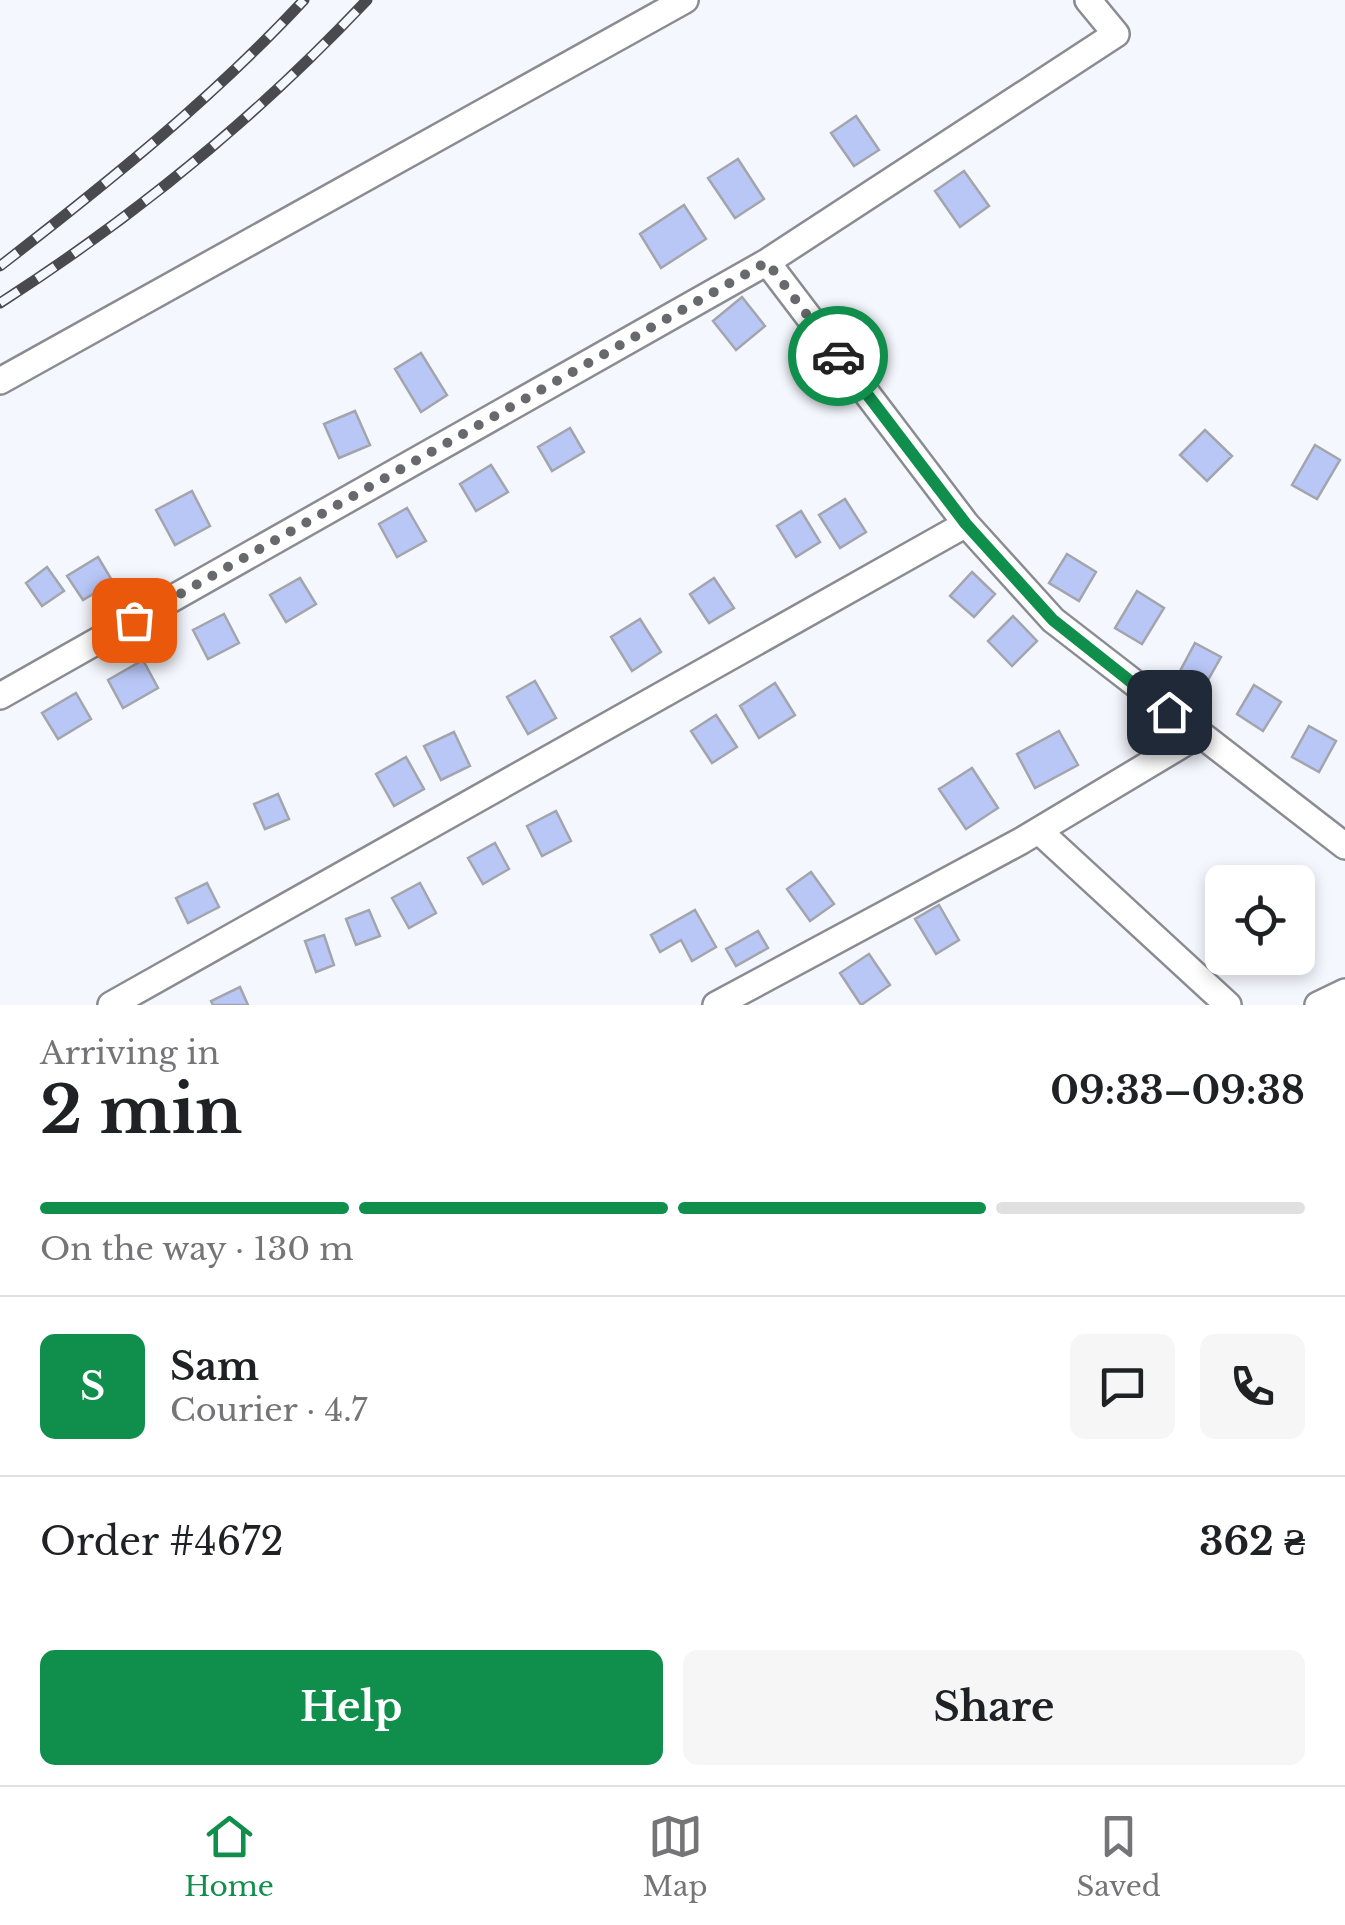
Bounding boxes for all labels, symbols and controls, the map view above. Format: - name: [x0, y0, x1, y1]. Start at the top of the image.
- courier: [788, 306, 888, 406]
- icon: car: [811, 329, 866, 384]
- pin: [92, 578, 177, 663]
- icon: bag: [107, 593, 162, 648]
- pin: [1127, 670, 1212, 755]
- icon: home: [1142, 685, 1197, 740]
- map controls: [1205, 865, 1315, 975]
- button: locate: [1205, 865, 1315, 975]
- text: Arriving in: [40, 1033, 219, 1073]
- text: 09:33–09:38: [1050, 1067, 1305, 1114]
- text: 2 min: [40, 1070, 242, 1151]
- text: On the way · 130 m: [40, 1229, 354, 1269]
- button: chat: [1070, 1334, 1175, 1439]
- button: phone: [1200, 1334, 1305, 1439]
- text: Sam: [170, 1343, 259, 1390]
- text: S: [80, 1363, 105, 1410]
- text: Courier · 4.7: [170, 1390, 367, 1430]
- text: Order #4672: [40, 1518, 284, 1565]
- text: 362 ₴: [1199, 1518, 1305, 1565]
- button: Help: [40, 1650, 663, 1765]
- button: Share: [683, 1650, 1305, 1765]
- tab: Home: [184, 1809, 274, 1904]
- tab: Map: [643, 1809, 708, 1904]
- tab: Saved: [1076, 1809, 1161, 1904]

